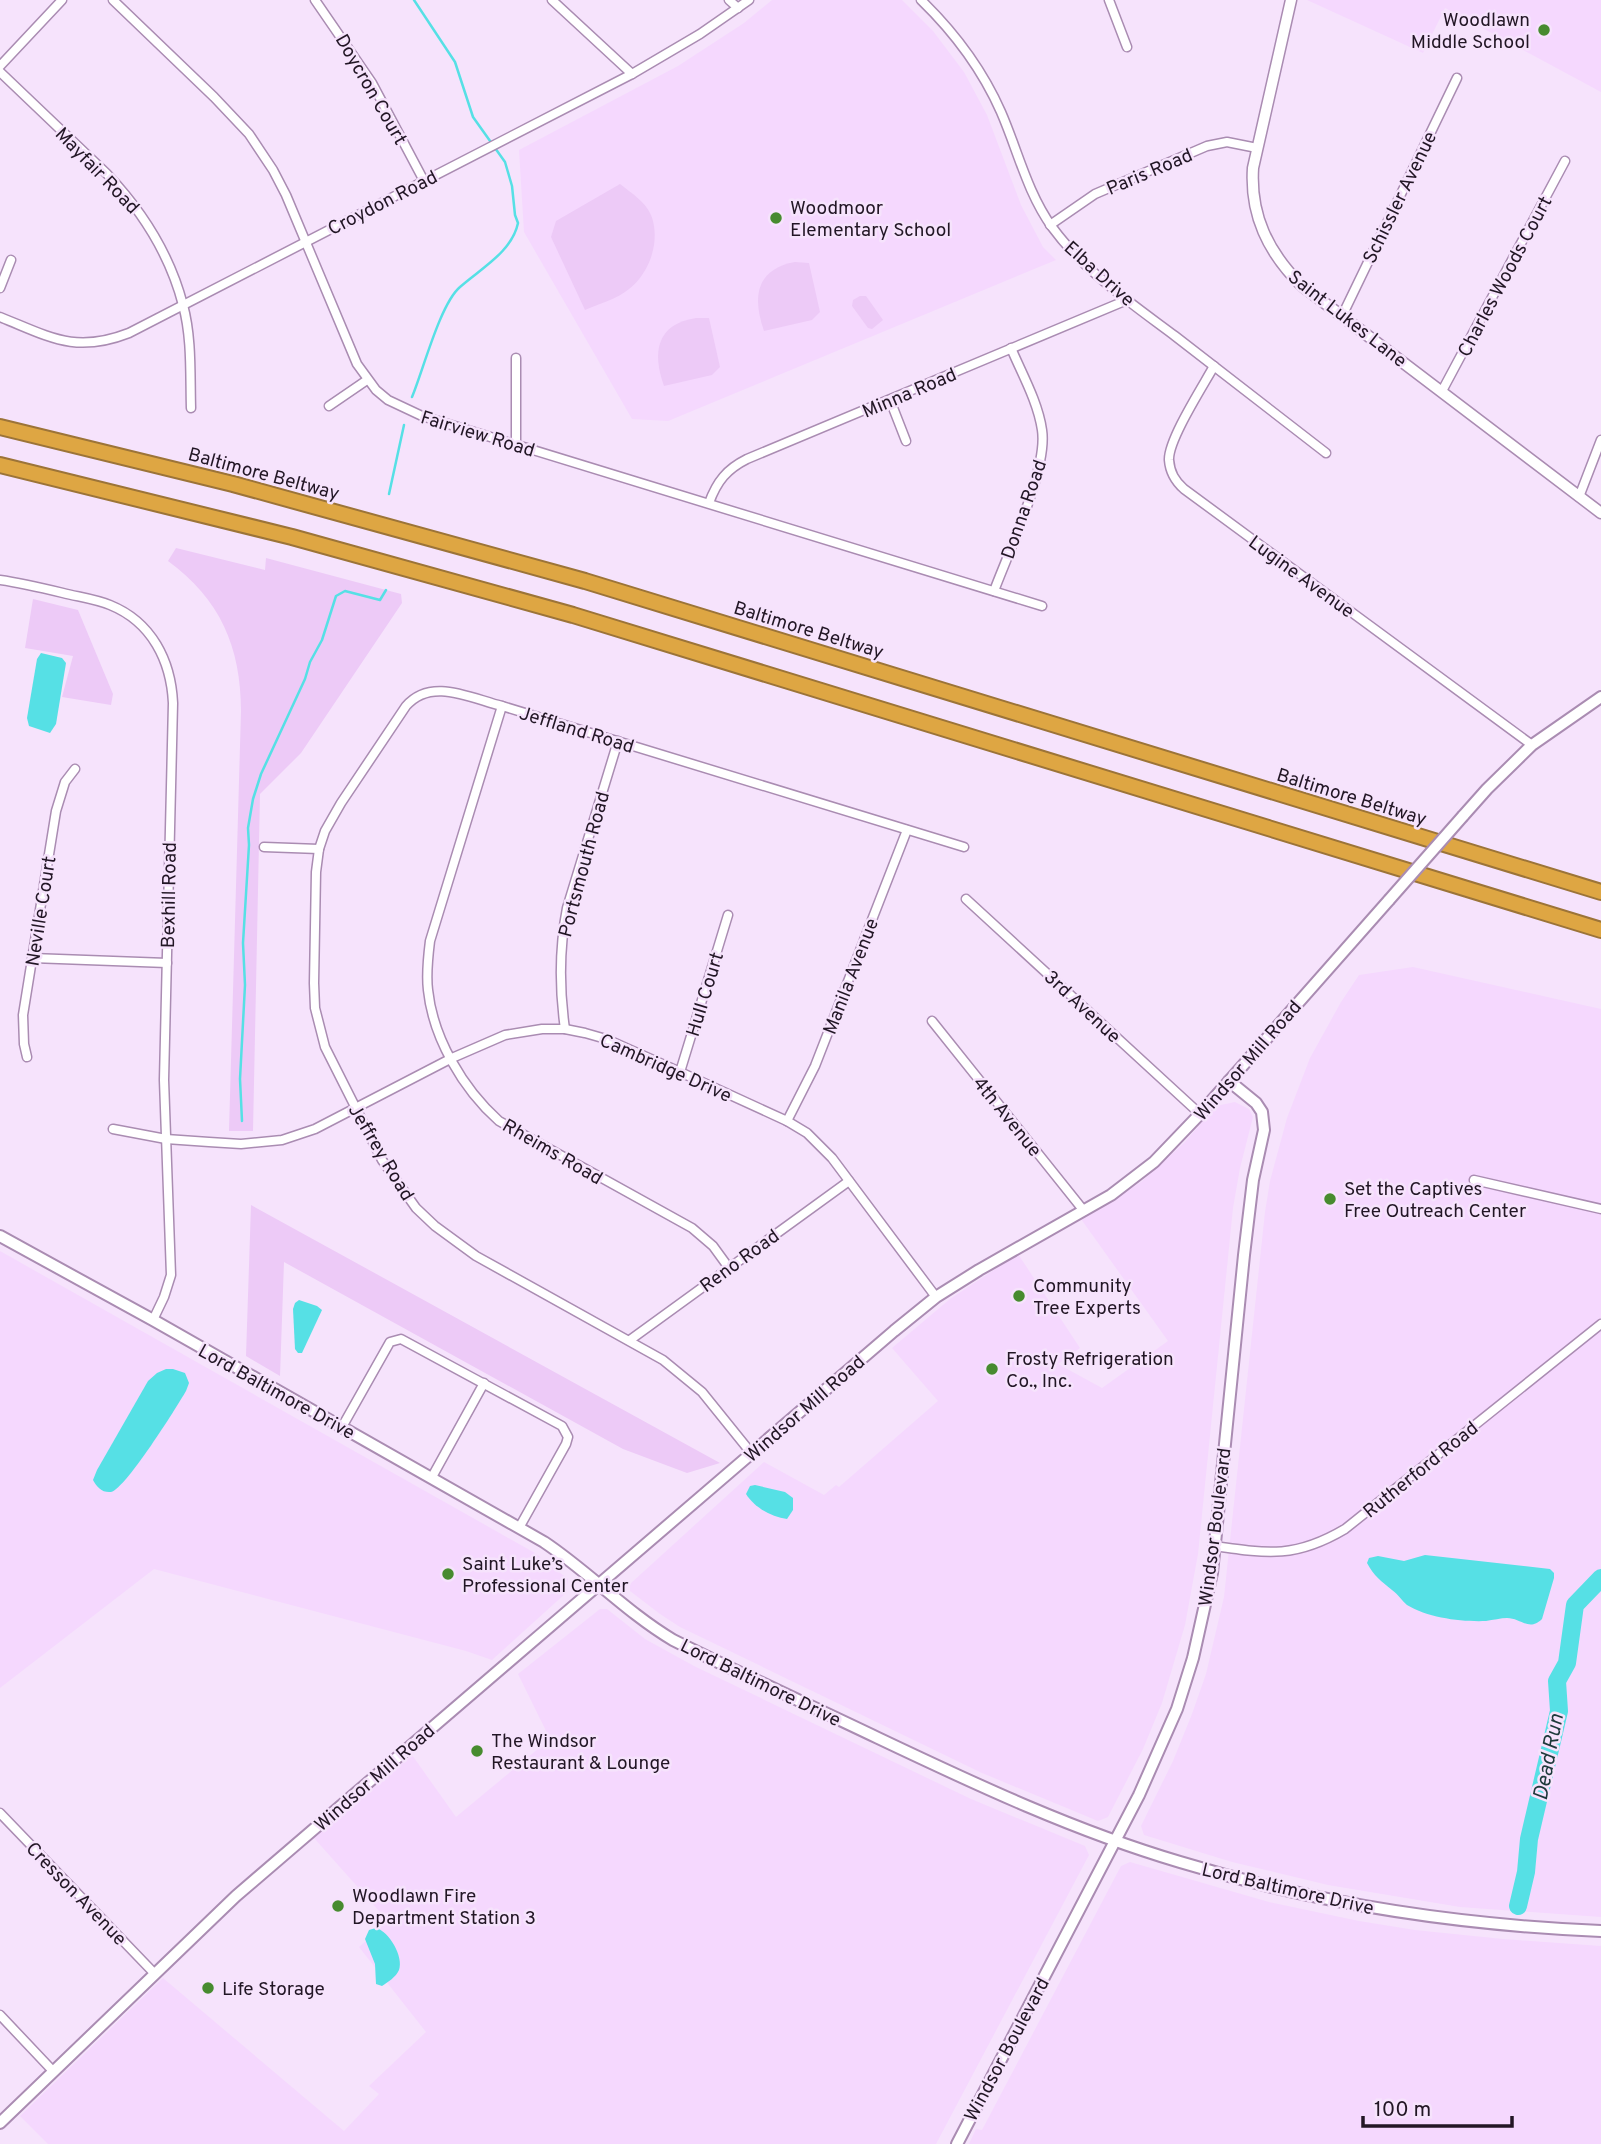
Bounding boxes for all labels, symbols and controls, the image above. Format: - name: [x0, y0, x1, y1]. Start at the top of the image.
- place label: Woodlawn Middle School: [1411, 9, 1530, 55]
- marker: Woodlawn Middle School: [1536, 22, 1552, 38]
- street label: Doycron Court: [329, 30, 412, 150]
- street label: Mayfair Road: [49, 123, 144, 220]
- street label: Schissler Avenue: [1358, 128, 1443, 268]
- street label: Paris Road: [1103, 144, 1197, 202]
- street label: Croydon Road: [324, 166, 442, 242]
- street label: Charles Woods Court: [1453, 192, 1558, 361]
- place label: Woodmoor Elementary School: [790, 197, 951, 243]
- marker: Woodmoor Elementary School: [768, 210, 784, 226]
- street label: Elba Drive: [1058, 237, 1139, 312]
- street label: Saint Lukes Lane: [1282, 266, 1411, 374]
- street label: Minna Road: [859, 363, 961, 424]
- street label: Fairview Road: [417, 406, 537, 464]
- street label: Baltimore Beltway: [185, 443, 342, 507]
- street label: Donna Road: [997, 457, 1053, 562]
- street label: Lugine Avenue: [1243, 531, 1359, 624]
- street label: Baltimore Beltway: [730, 597, 886, 665]
- street label: Jeffland Road: [516, 702, 637, 760]
- street label: Baltimore Beltway: [1273, 764, 1429, 832]
- street label: Portsmouth Road: [554, 789, 616, 940]
- street label: Bexhill Road: [157, 842, 183, 948]
- street label: Neville Court: [21, 855, 63, 968]
- street label: Manila Avenue: [819, 915, 885, 1038]
- street label: Hull Court: [682, 949, 730, 1040]
- street label: 3rd Avenue: [1038, 966, 1125, 1049]
- street label: Windsor Mill Road: [1190, 996, 1307, 1127]
- street label: Cambridge Drive: [595, 1029, 735, 1109]
- street label: 4th Avenue: [967, 1072, 1046, 1162]
- street label: Jeffrey Road: [342, 1100, 419, 1206]
- street label: Rheims Road: [497, 1114, 607, 1191]
- place label: Set the Captives Free Outreach Center: [1344, 1178, 1527, 1224]
- marker: Set the Captives Free Outreach Center: [1322, 1191, 1338, 1207]
- street label: Reno Road: [696, 1225, 785, 1299]
- place label: Community Tree Experts: [1033, 1275, 1141, 1321]
- marker: Community Tree Experts: [1011, 1288, 1027, 1304]
- street label: Lord Baltimore Drive: [193, 1340, 359, 1446]
- place label: Frosty Refrigeration Co., Inc.: [1006, 1348, 1174, 1394]
- street label: Windsor Mill Road: [740, 1351, 871, 1468]
- marker: Frosty Refrigeration Co., Inc.: [984, 1361, 1000, 1377]
- street label: Rutherford Road: [1359, 1417, 1484, 1524]
- street label: Windsor Boulevard: [1194, 1447, 1238, 1608]
- place label: Saint Luke’s Professional Center: [462, 1553, 629, 1599]
- marker: Saint Luke’s Professional Center: [440, 1566, 456, 1582]
- street label: Lord Baltimore Drive: [676, 1634, 844, 1733]
- water label: Dead Run: [1528, 1711, 1571, 1803]
- street label: Windsor Mill Road: [310, 1720, 441, 1837]
- place label: The Windsor Restaurant & Lounge: [491, 1730, 670, 1776]
- marker: The Windsor Restaurant & Lounge: [469, 1743, 485, 1759]
- street label: Cresson Avenue: [20, 1837, 131, 1951]
- street label: Lord Baltimore Drive: [1199, 1858, 1376, 1921]
- place label: Woodlawn Fire Department Station 3: [352, 1885, 536, 1931]
- marker: Woodlawn Fire Department Station 3: [330, 1898, 346, 1914]
- street label: Windsor Boulevard: [960, 1974, 1056, 2126]
- place label: Life Storage: [222, 1978, 325, 2002]
- marker: Life Storage: [200, 1980, 216, 1996]
- scale bar: [1363, 2084, 1512, 2128]
- text: 100 m: [1374, 2097, 1431, 2124]

